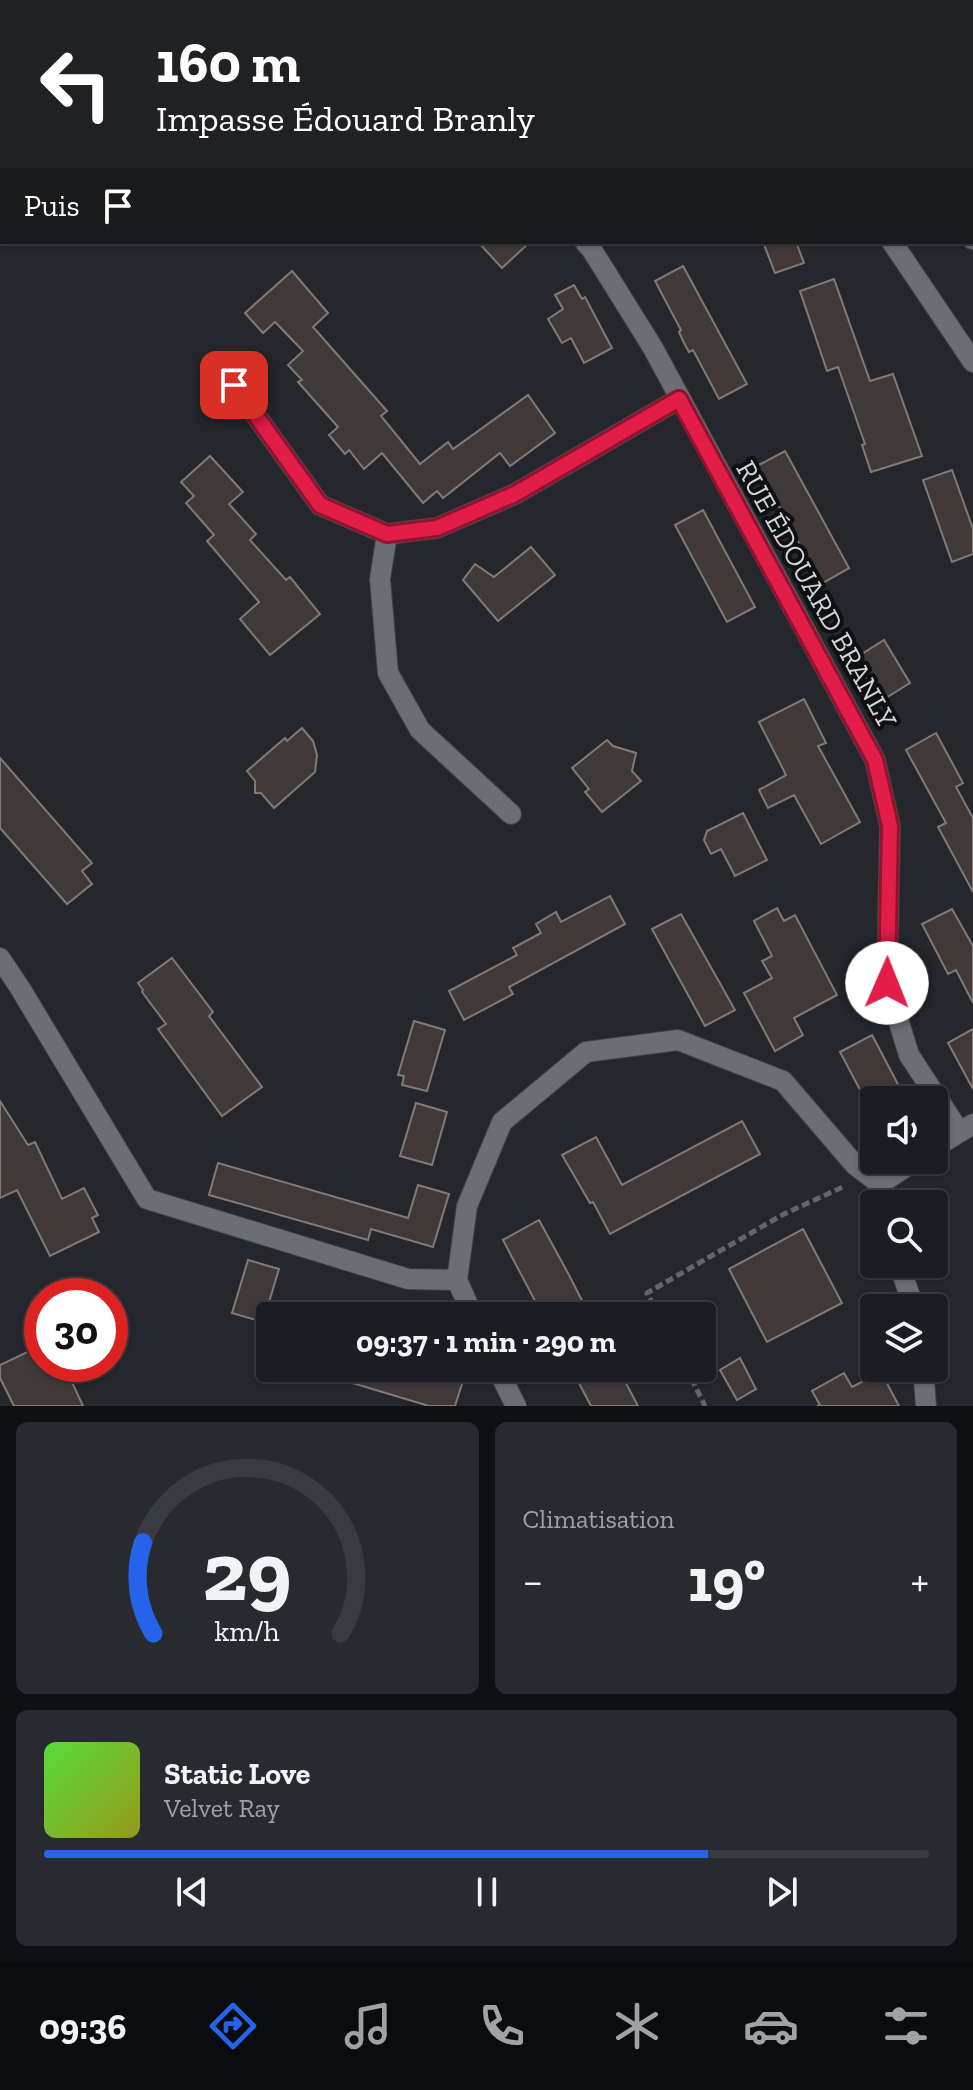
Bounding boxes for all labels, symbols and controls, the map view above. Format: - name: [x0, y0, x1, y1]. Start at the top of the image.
- text: 160 m: [156, 29, 300, 96]
- icon: left: [24, 32, 128, 136]
- text: Impasse Édouard Branly: [156, 97, 535, 140]
- icon: arrive: [96, 184, 140, 228]
- text: Puis: [24, 188, 80, 224]
- pin: [200, 351, 268, 419]
- icon: arrive: [212, 363, 256, 407]
- street label: RUE ÉDOUARD BRANLY: [729, 455, 904, 734]
- position arrow: [845, 941, 929, 1025]
- map controls: [860, 1086, 948, 1382]
- button: sound: [860, 1086, 948, 1174]
- button: search: [860, 1190, 948, 1278]
- speed limit sign: 30: [24, 1278, 128, 1382]
- button: layers: [860, 1294, 948, 1382]
- text: 09:37 · 1 min · 290 m: [356, 1324, 616, 1360]
- text: Climatisation: [523, 1503, 675, 1535]
- text: 29: [203, 1521, 292, 1621]
- text: 19°: [688, 1544, 766, 1616]
- text: −: [523, 1554, 543, 1607]
- text: +: [910, 1554, 929, 1607]
- text: km/h: [215, 1614, 280, 1648]
- text: Static Love: [164, 1756, 310, 1792]
- text: Velvet Ray: [164, 1792, 280, 1824]
- icon: previous: [170, 1870, 214, 1914]
- icon: pause: [465, 1870, 509, 1914]
- icon: next: [760, 1870, 804, 1914]
- icon: directions: [205, 1998, 261, 2054]
- icon: music: [340, 1998, 396, 2054]
- icon: phone: [474, 1998, 530, 2054]
- icon: climate: [609, 1998, 665, 2054]
- icon: car: [743, 1998, 799, 2054]
- icon: filters: [878, 1998, 934, 2054]
- text: 09:36: [39, 2005, 127, 2048]

